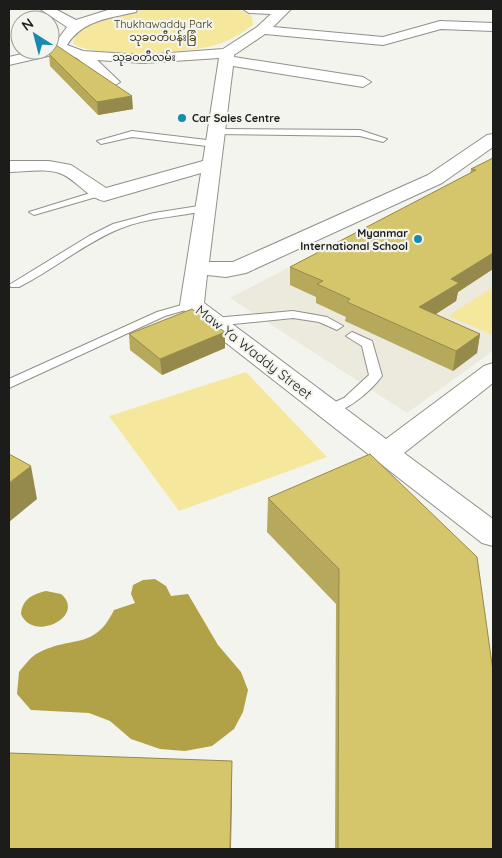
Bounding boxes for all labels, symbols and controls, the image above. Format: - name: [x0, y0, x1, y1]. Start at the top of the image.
- north arrow: [10, 10, 60, 60]
- text: N: [18, 14, 37, 35]
- park label: Thukhawaddy Park သုခဝတီပန်းခြံ: [114, 17, 212, 46]
- street label: သုခဝတီလမ်း: [112, 50, 176, 66]
- place label: Car Sales Centre: [192, 111, 281, 125]
- marker: Car Sales Centre: [176, 112, 188, 124]
- place label: Myanmar International School: [300, 226, 408, 253]
- marker: Myanmar International School: [412, 233, 424, 245]
- street label: Maw Ya Waddy Street: [192, 301, 316, 403]

